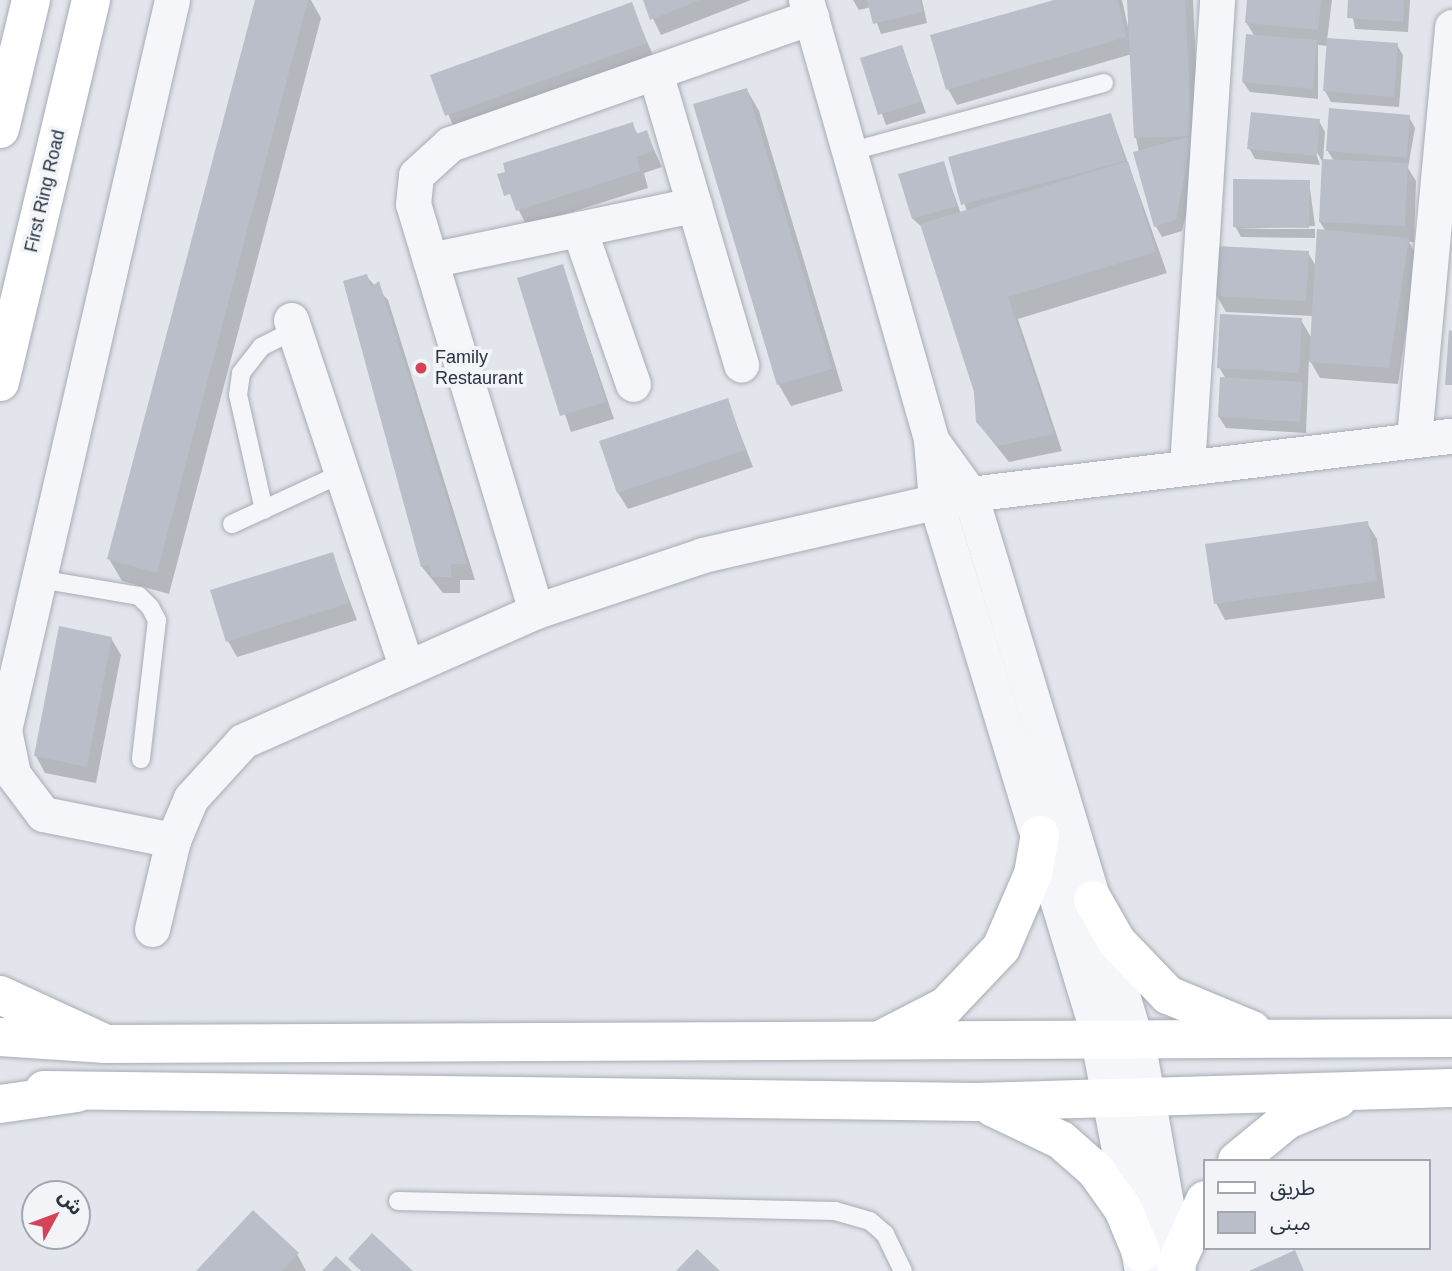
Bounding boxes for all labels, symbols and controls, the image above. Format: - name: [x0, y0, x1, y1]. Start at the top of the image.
- street label: First Ring Road: [20, 128, 70, 254]
- place label: Family Restaurant: [435, 347, 523, 390]
- marker: Family Restaurant: [413, 360, 429, 376]
- legend: [1204, 1159, 1431, 1250]
- text: طريق: [1270, 1176, 1315, 1199]
- north arrow: [21, 1180, 91, 1250]
- text: ش: [54, 1185, 87, 1219]
- text: مبنى: [1270, 1211, 1311, 1234]

